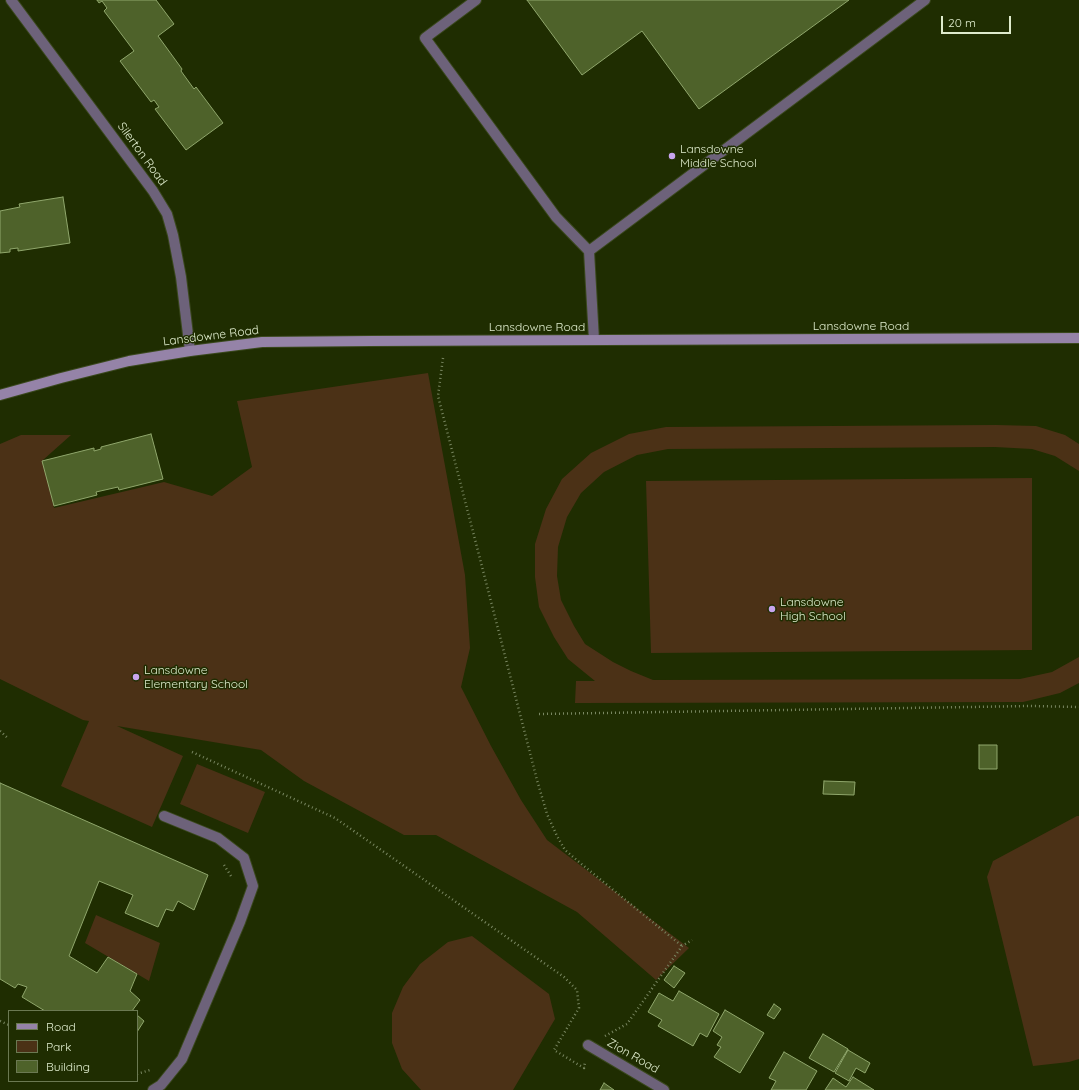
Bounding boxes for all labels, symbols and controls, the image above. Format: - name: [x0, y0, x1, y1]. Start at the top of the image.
- scale bar: [943, 8, 1013, 34]
- text: 20 m: [948, 15, 976, 30]
- street label: Silerton Road: [114, 120, 170, 188]
- place label: Lansdowne Middle School: [680, 142, 757, 170]
- marker: Lansdowne Middle School: [667, 151, 677, 161]
- street label: Lansdowne Road: [813, 319, 909, 333]
- street label: Lansdowne Road: [489, 320, 585, 334]
- street label: Lansdowne Road: [162, 323, 260, 349]
- place label: Lansdowne High School: [780, 595, 846, 623]
- marker: Lansdowne High School: [767, 604, 777, 614]
- place label: Lansdowne Elementary School: [144, 663, 248, 691]
- marker: Lansdowne Elementary School: [131, 672, 141, 682]
- legend: [8, 1010, 138, 1082]
- text: Road: [46, 1019, 76, 1034]
- street label: Zion Road: [604, 1035, 662, 1077]
- text: Park: [46, 1039, 71, 1054]
- text: Building: [46, 1059, 90, 1074]

